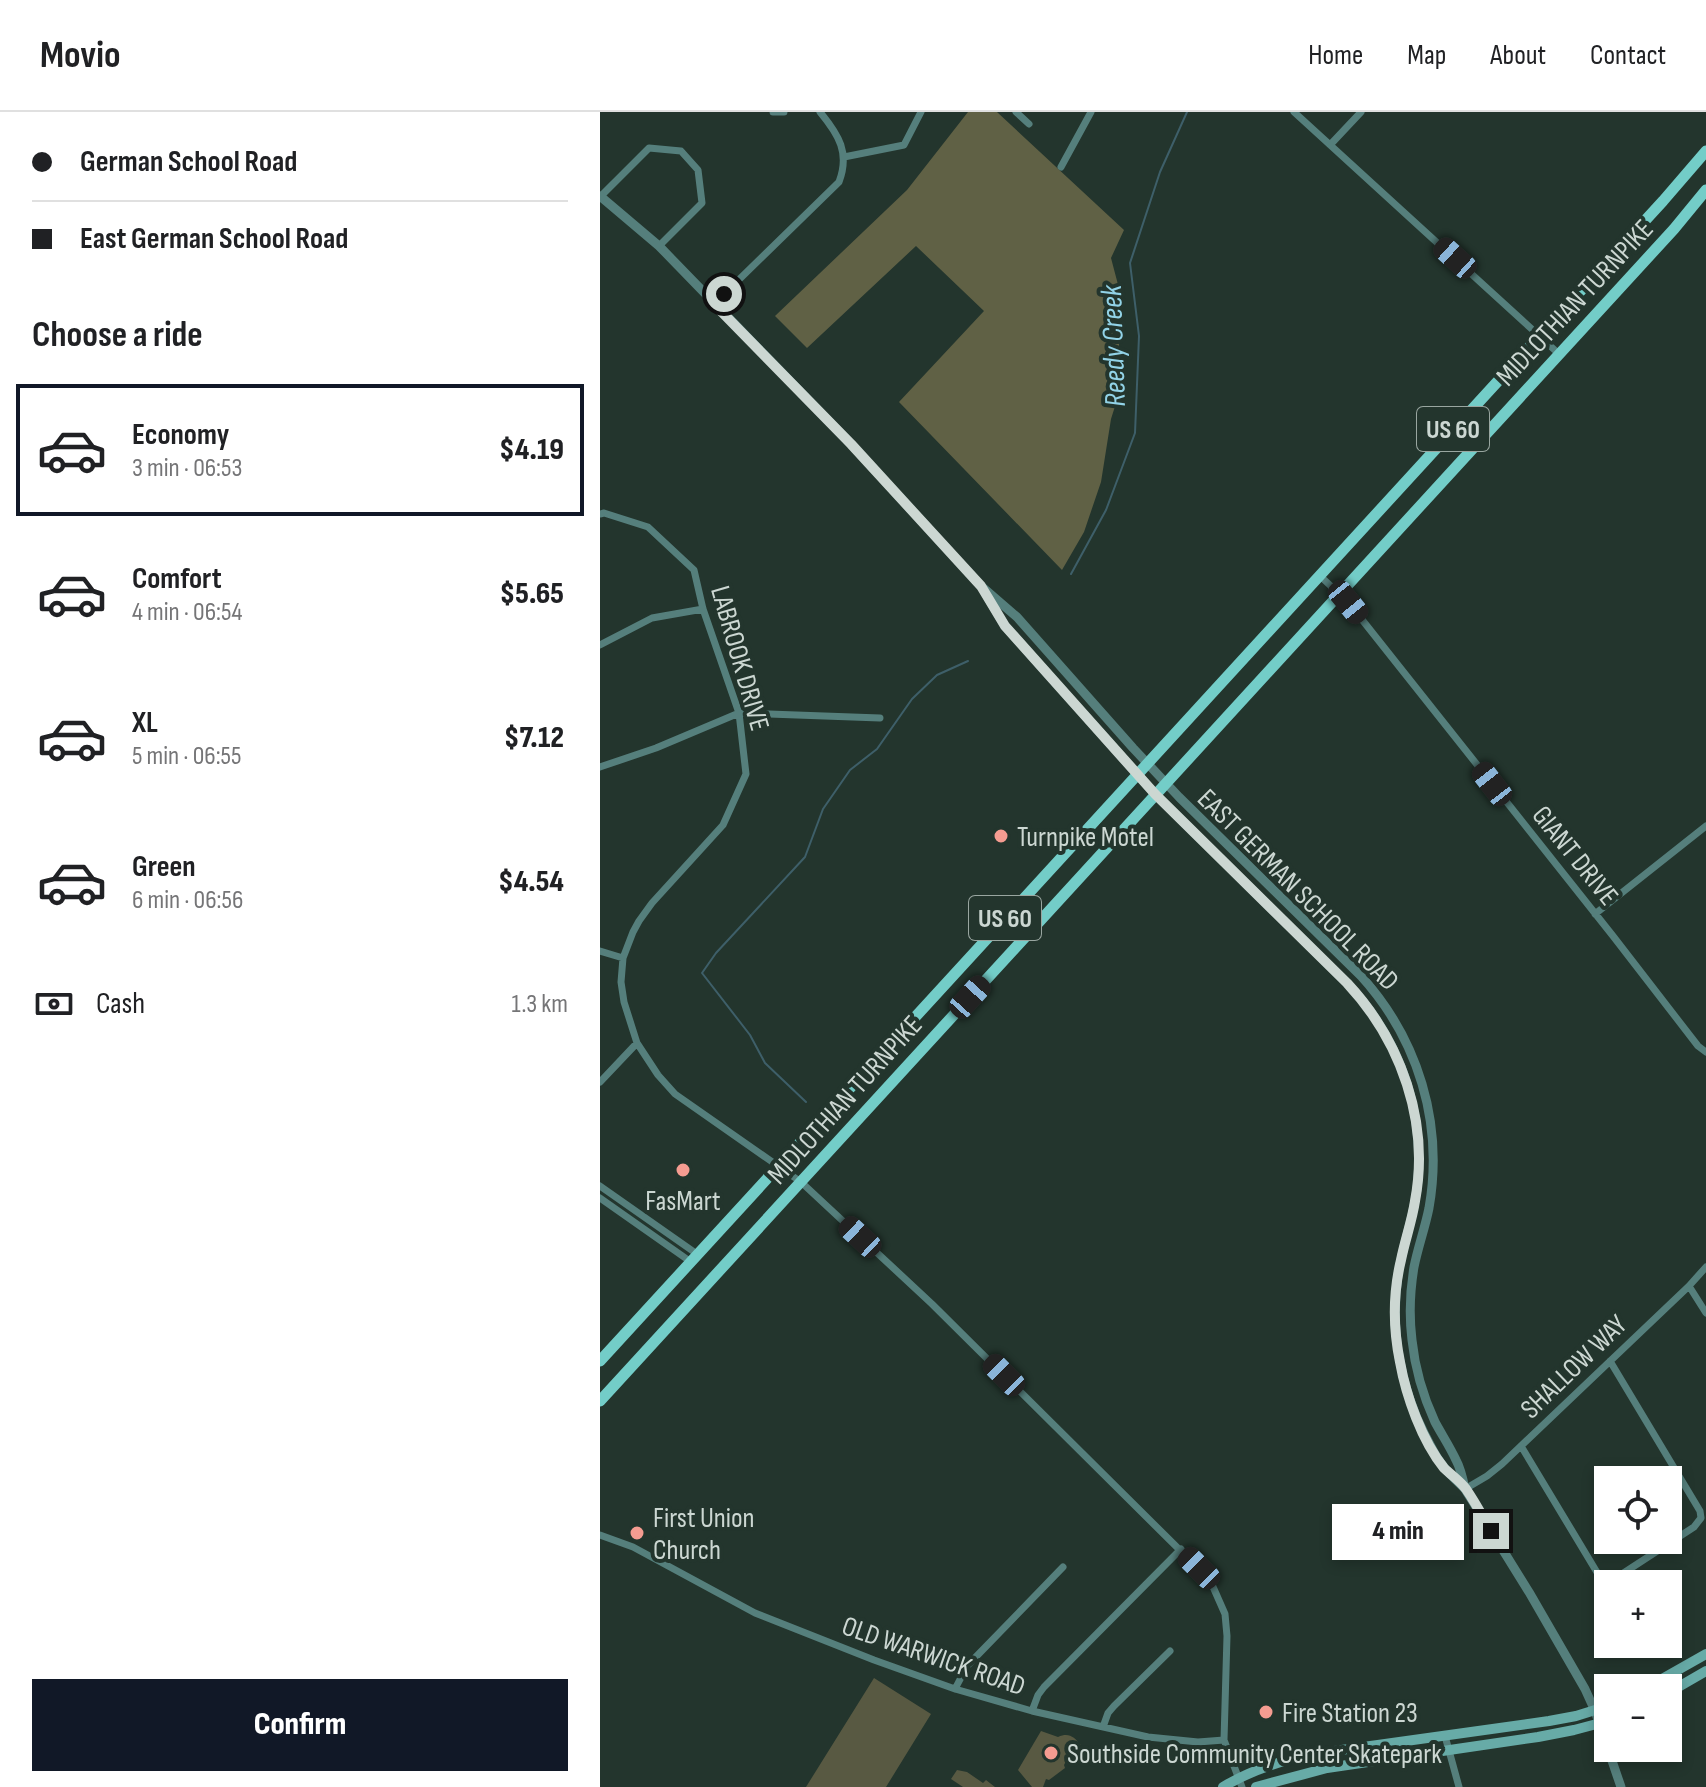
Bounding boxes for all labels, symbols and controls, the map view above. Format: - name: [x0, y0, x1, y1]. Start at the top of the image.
- text: Movio: [40, 33, 120, 78]
- text: Home: [1308, 39, 1363, 72]
- text: Map: [1407, 39, 1446, 72]
- text: About: [1490, 39, 1546, 72]
- text: Contact: [1590, 39, 1666, 72]
- text: German School Road: [80, 144, 297, 180]
- street label: MIDLOTHIAN TURNPIKE: [1490, 213, 1661, 393]
- text: East German School Road: [80, 221, 348, 257]
- car: [1429, 233, 1481, 283]
- route start: [706, 276, 742, 312]
- water label: Reedy Creek: [1094, 284, 1134, 407]
- text: Choose a ride: [32, 314, 203, 357]
- road number: US 60: [1417, 407, 1489, 451]
- icon: car: [36, 414, 108, 486]
- text: Economy: [132, 417, 229, 453]
- text: $4.19: [499, 432, 564, 468]
- text: 3 min · 06:53: [132, 453, 242, 484]
- icon: car: [36, 558, 108, 630]
- text: Comfort: [132, 561, 222, 597]
- text: $5.65: [500, 576, 564, 612]
- car: [1324, 576, 1372, 628]
- street label: LABROOK DRIVE: [703, 582, 776, 735]
- text: 4 min · 06:54: [132, 597, 242, 628]
- icon: car: [36, 702, 108, 774]
- text: XL: [132, 705, 158, 741]
- text: $7.12: [504, 720, 564, 756]
- text: 5 min · 06:55: [132, 741, 241, 772]
- car: [1468, 758, 1516, 810]
- street label: EAST GERMAN SCHOOL ROAD: [1190, 783, 1405, 998]
- street label: GIANT DRIVE: [1525, 800, 1625, 912]
- place label: Turnpike Motel: [1017, 821, 1154, 854]
- marker: Turnpike Motel: [992, 827, 1010, 845]
- icon: car: [36, 846, 108, 918]
- text: Green: [132, 849, 196, 885]
- text: $4.54: [498, 864, 564, 900]
- text: 6 min · 06:56: [132, 885, 243, 916]
- road number: US 60: [969, 896, 1041, 940]
- car: [945, 971, 995, 1023]
- icon: cash: [32, 982, 76, 1026]
- text: Cash: [96, 986, 145, 1022]
- text: 1.3 km: [512, 989, 568, 1020]
- street label: MIDLOTHIAN TURNPIKE: [761, 1009, 929, 1191]
- marker: FasMart: [674, 1161, 692, 1179]
- place label: FasMart: [645, 1185, 721, 1218]
- car: [834, 1212, 886, 1262]
- street label: SHALLOW WAY: [1514, 1308, 1634, 1426]
- car: [979, 1350, 1029, 1400]
- map controls: [1594, 1466, 1682, 1762]
- button: locate: [1594, 1466, 1682, 1554]
- place label: First Union Church: [653, 1502, 755, 1567]
- callout: 4 min: [1331, 1503, 1463, 1559]
- route end: [1473, 1513, 1509, 1549]
- text: 4 min: [1372, 1516, 1424, 1547]
- marker: First Union Church: [628, 1524, 646, 1542]
- car: [1174, 1543, 1224, 1593]
- button: +: [1594, 1570, 1682, 1658]
- street label: OLD WARWICK ROAD: [838, 1610, 1029, 1703]
- button: −: [1594, 1674, 1682, 1762]
- button: Confirm: [32, 1679, 568, 1771]
- place label: Fire Station 23: [1282, 1697, 1418, 1730]
- marker: Fire Station 23: [1257, 1703, 1275, 1721]
- place label: Southside Community Center Skatepark: [1067, 1738, 1442, 1771]
- marker: Southside Community Center Skatepark: [1042, 1744, 1060, 1762]

